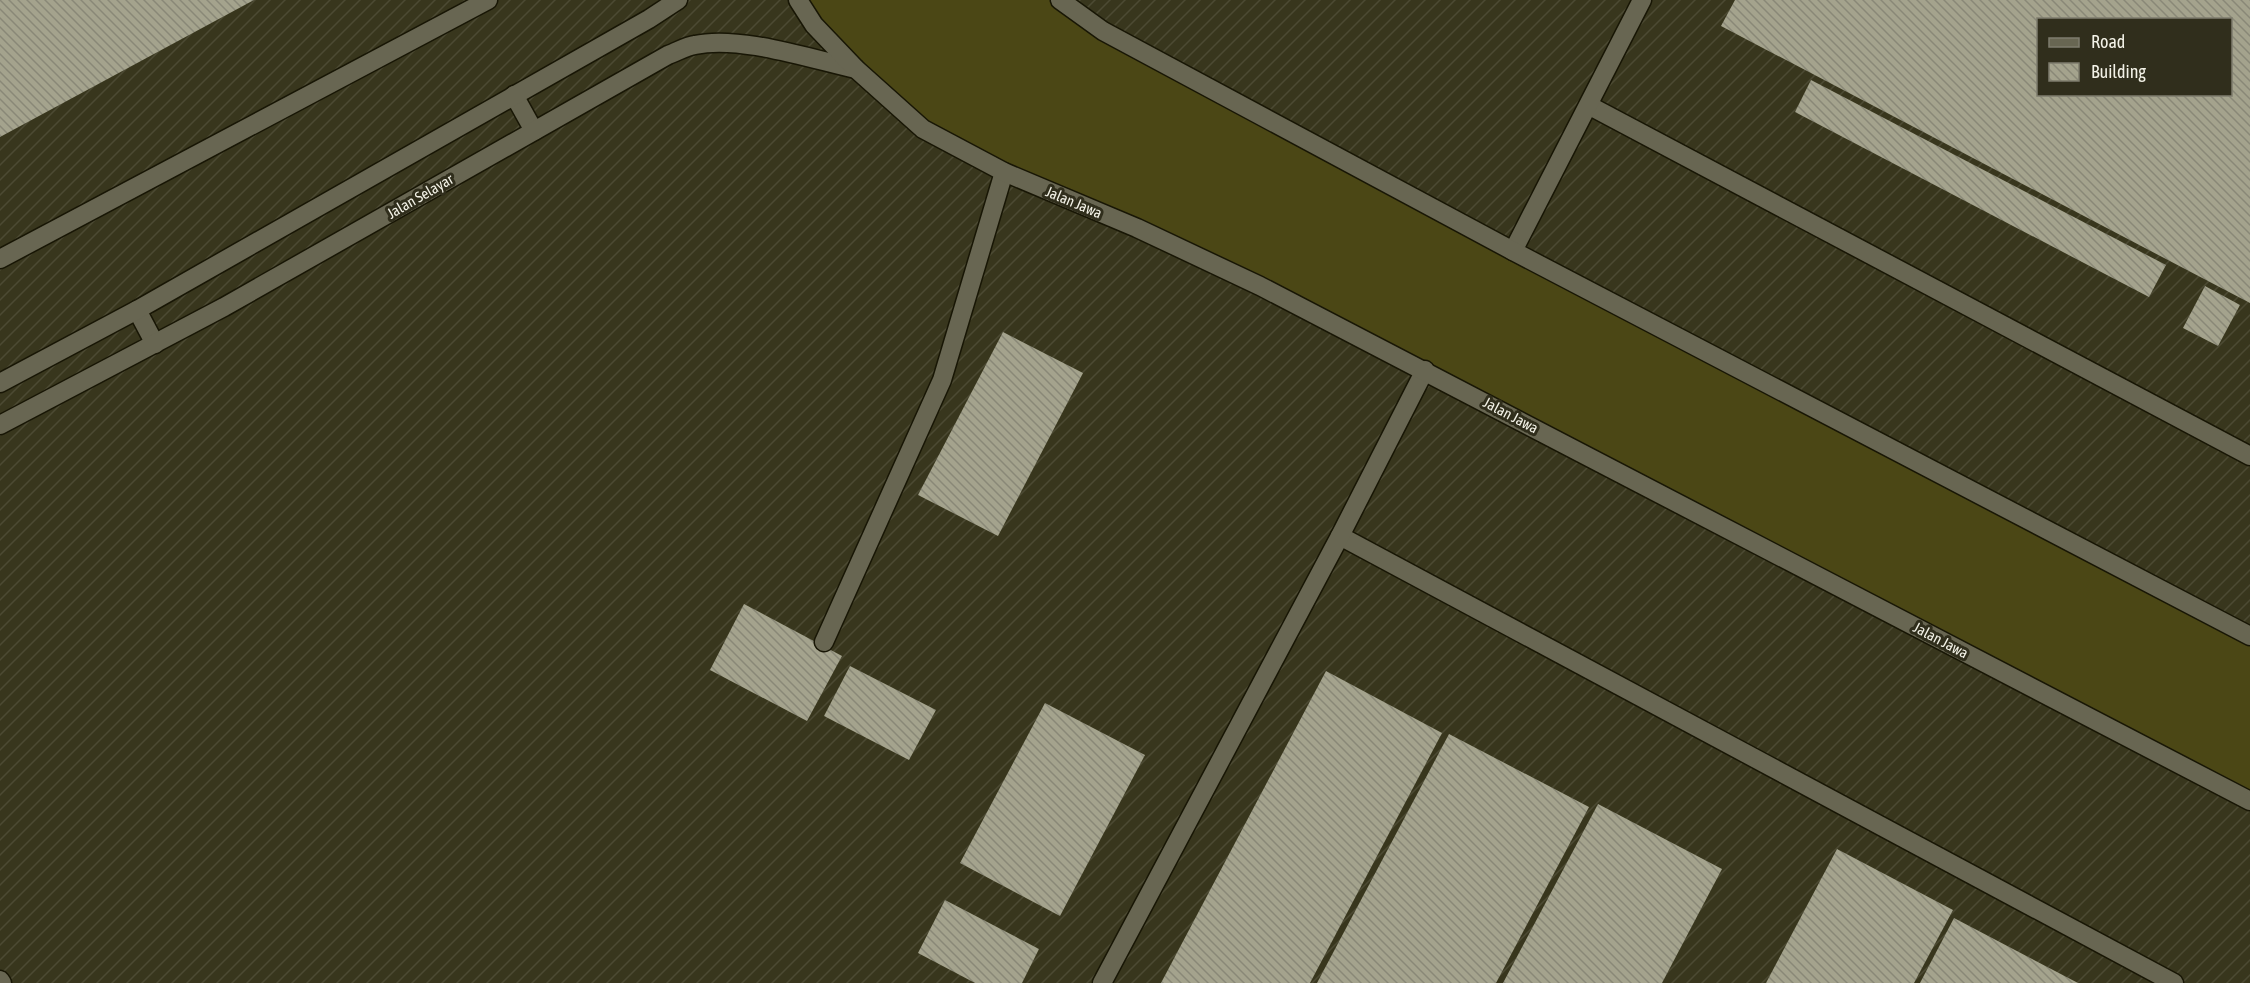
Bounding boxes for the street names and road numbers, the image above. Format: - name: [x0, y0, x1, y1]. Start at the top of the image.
- street label: Jalan Selayar: [384, 170, 457, 222]
- street label: Jalan Jawa: [1043, 183, 1105, 221]
- street label: Jalan Jawa: [1481, 393, 1541, 437]
- street label: Jalan Jawa: [1911, 618, 1971, 662]

